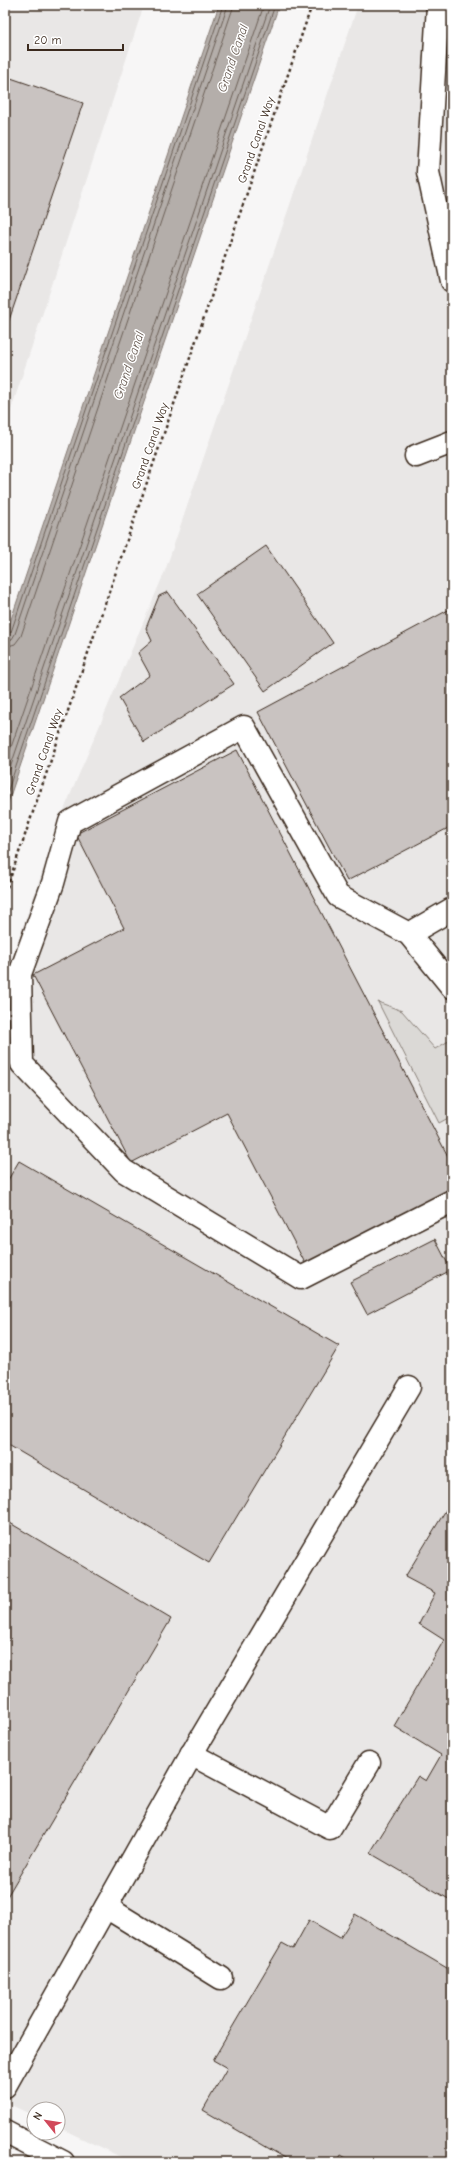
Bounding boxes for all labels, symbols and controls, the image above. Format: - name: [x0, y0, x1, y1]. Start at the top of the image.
- water label: Grand Canal: [214, 22, 251, 94]
- scale bar: [28, 26, 123, 52]
- text: 20 m: [34, 33, 62, 47]
- street label: Grand Canal Way: [235, 94, 278, 185]
- water label: Grand Canal: [110, 329, 147, 401]
- street label: Grand Canal Way: [129, 400, 172, 491]
- street label: Grand Canal Way: [23, 706, 66, 797]
- north arrow: [26, 2101, 66, 2141]
- text: N: [30, 2110, 45, 2123]

